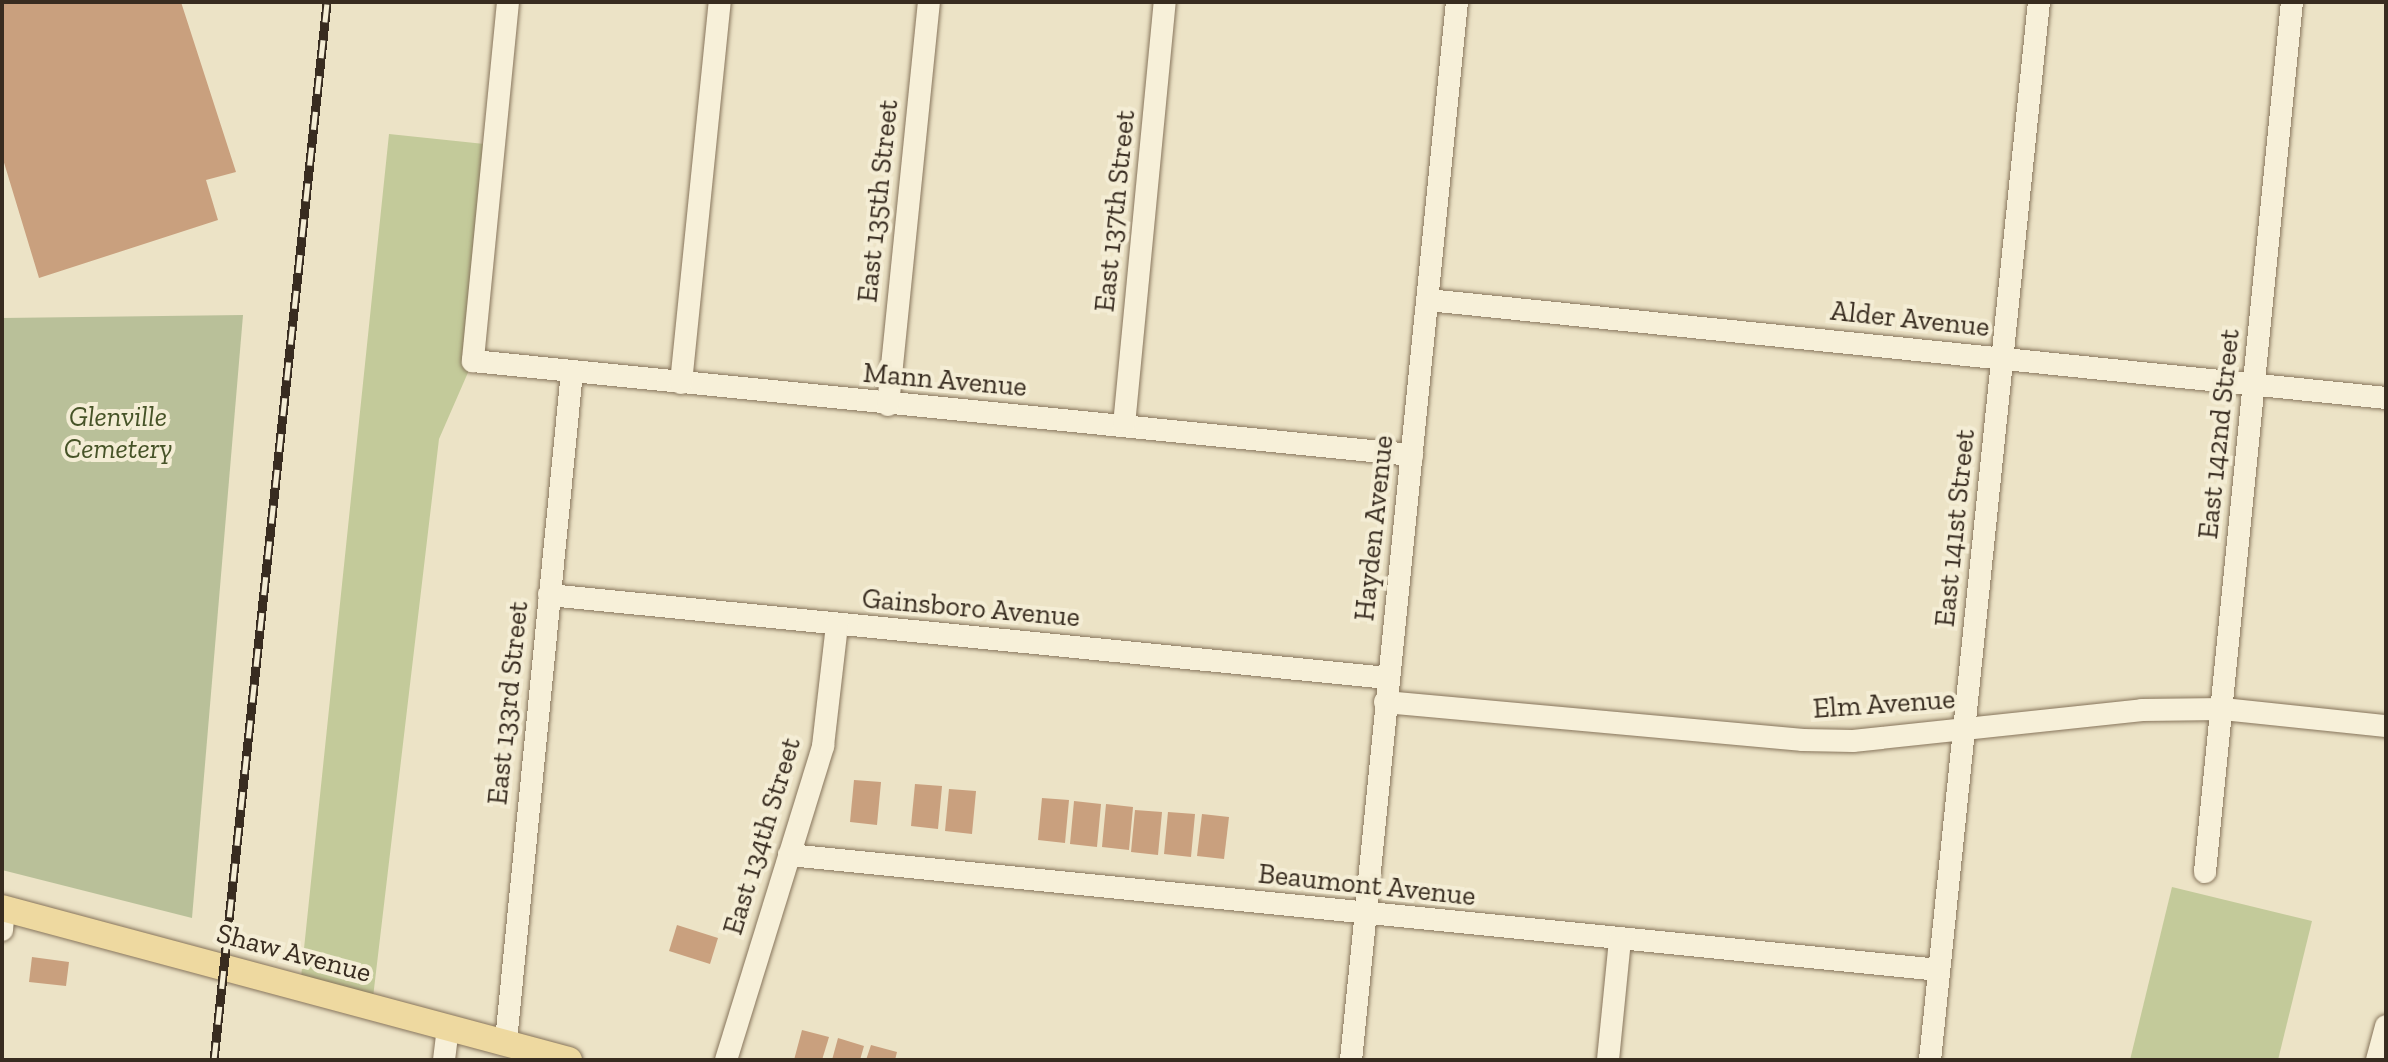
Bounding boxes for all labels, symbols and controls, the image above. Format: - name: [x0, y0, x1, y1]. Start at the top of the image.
- street label: East 135th Street: [851, 98, 905, 304]
- street label: East 137th Street: [1088, 108, 1142, 314]
- street label: Alder Avenue: [1828, 294, 1992, 344]
- street label: East 142nd Street: [2191, 327, 2247, 541]
- street label: Mann Avenue: [861, 356, 1029, 404]
- park label: Glenville Cemetery: [64, 400, 172, 466]
- street label: East 141st Street: [1928, 428, 1982, 628]
- street label: Hayden Avenue: [1348, 433, 1400, 623]
- street label: Gainsboro Avenue: [860, 582, 1082, 634]
- street label: East 133rd Street: [481, 600, 535, 806]
- street label: Elm Avenue: [1811, 682, 1957, 726]
- street label: East 134th Street: [716, 733, 808, 939]
- street label: Beaumont Avenue: [1256, 857, 1478, 913]
- street label: Shaw Avenue: [212, 916, 376, 990]

